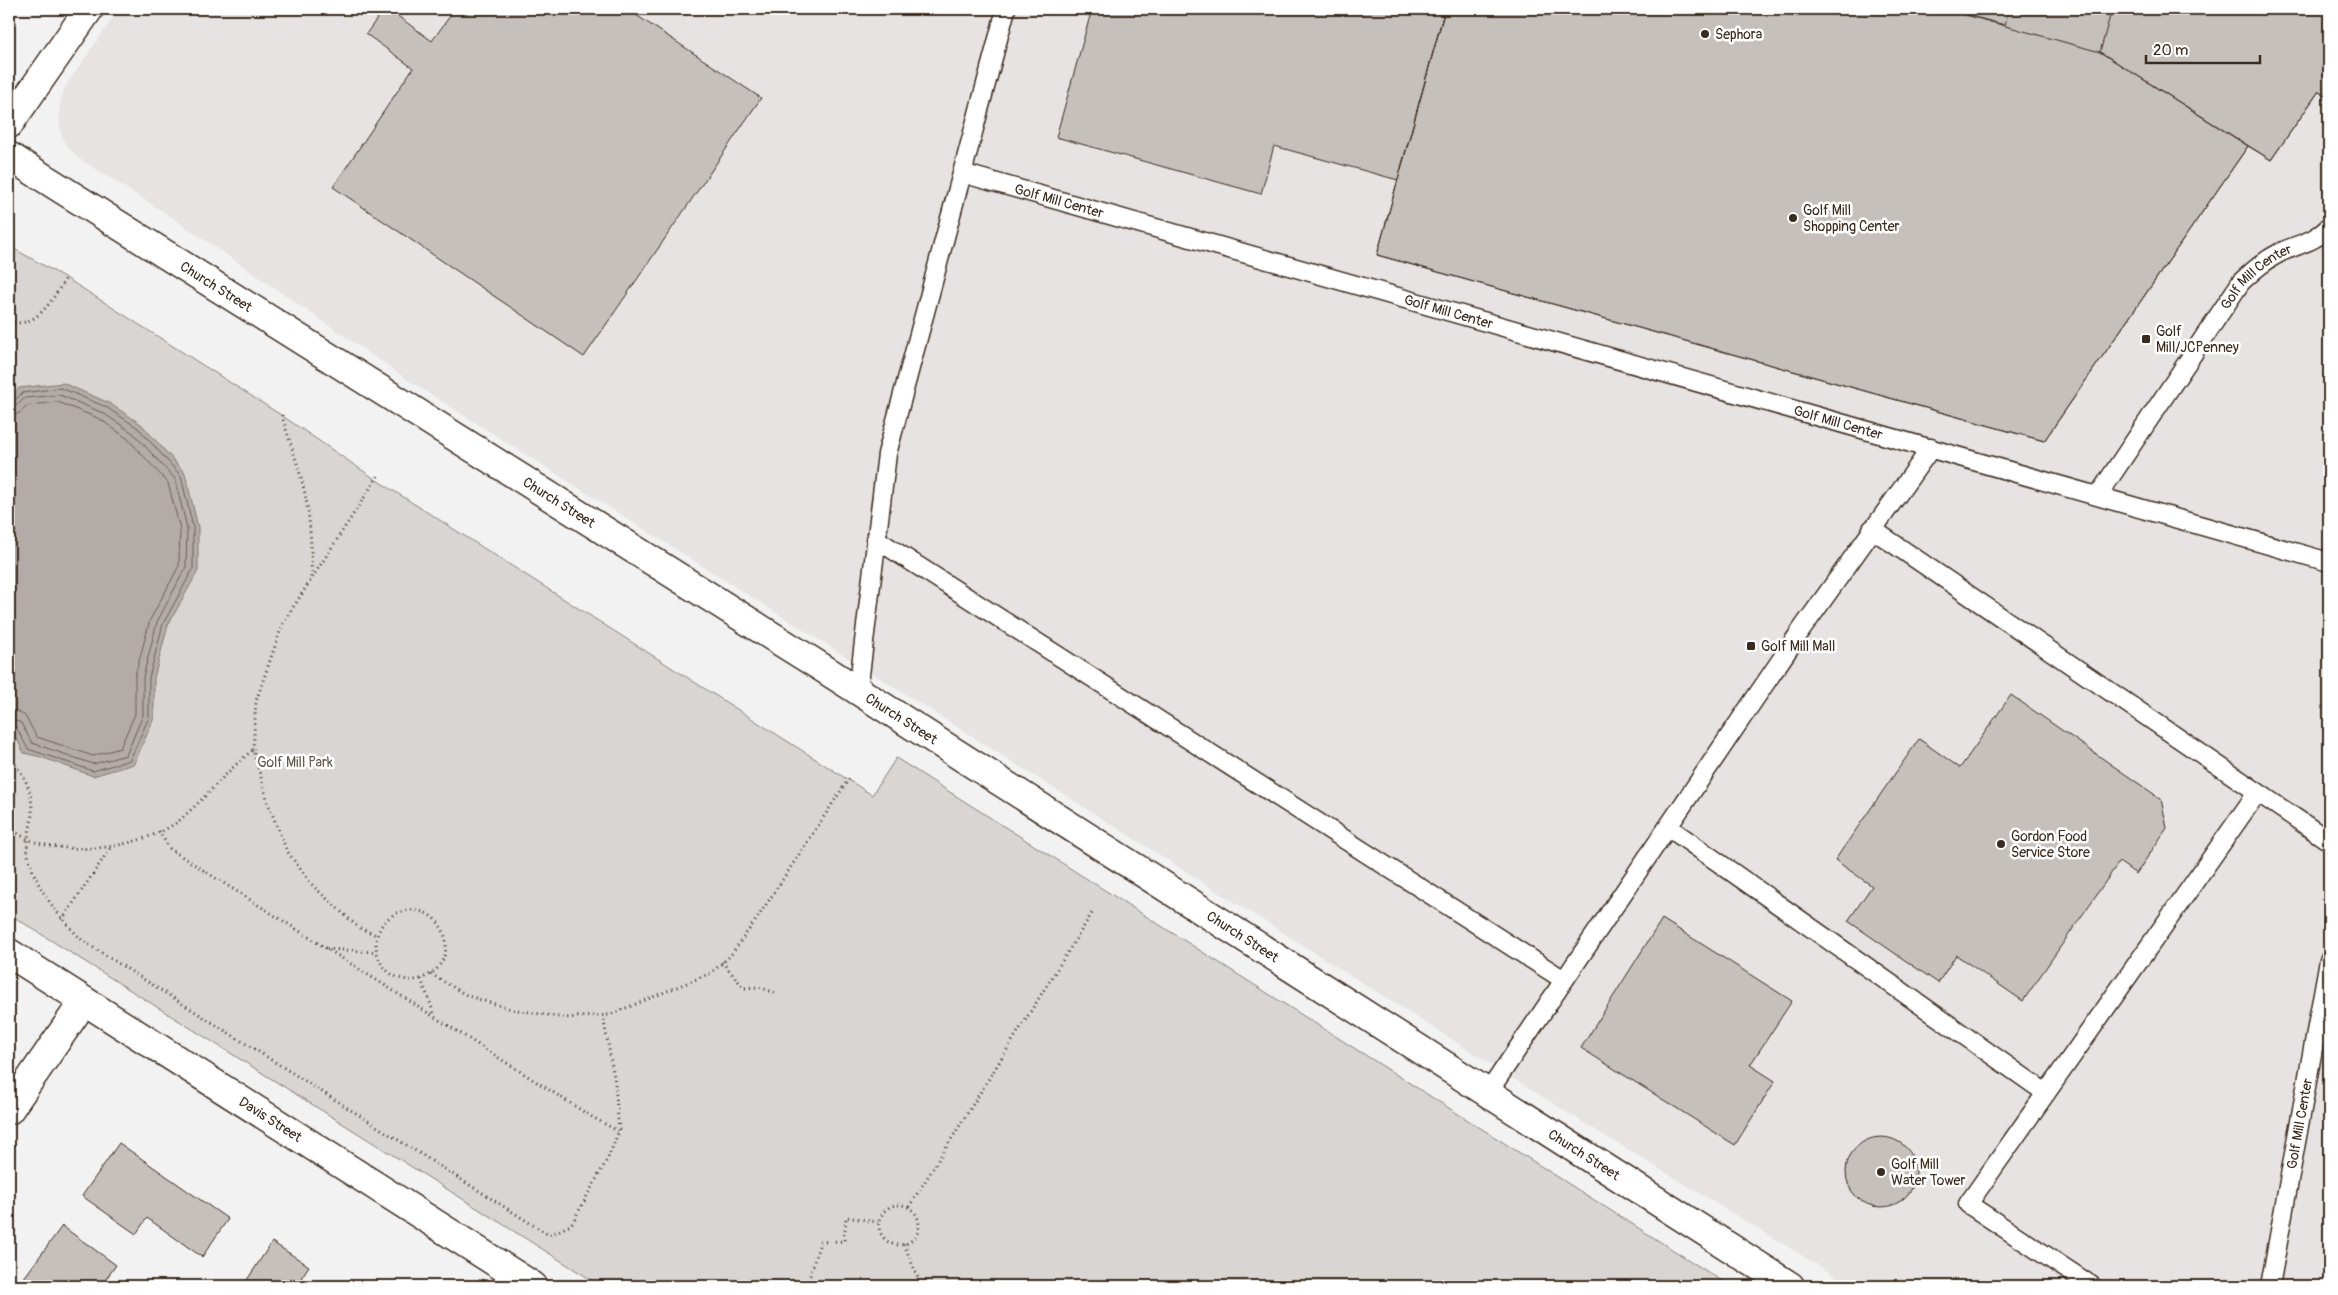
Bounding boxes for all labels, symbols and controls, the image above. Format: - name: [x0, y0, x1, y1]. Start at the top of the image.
- place label: Sephora: [1715, 26, 1762, 43]
- marker: Sephora: [1699, 28, 1711, 40]
- scale bar: [2146, 32, 2259, 64]
- text: 20 m: [2153, 41, 2188, 60]
- street label: Golf Mill Center: [1013, 180, 1106, 221]
- place label: Golf Mill Shopping Center: [1803, 202, 1900, 235]
- marker: Golf Mill Shopping Center: [1787, 212, 1799, 224]
- street label: Golf Mill Center: [2217, 240, 2294, 313]
- street label: Church Street: [177, 257, 256, 316]
- street label: Golf Mill Center: [1402, 291, 1495, 332]
- place label: Golf Mill/JCPenney: [2156, 323, 2239, 356]
- marker: Golf Mill/JCPenney: [2140, 333, 2152, 345]
- street label: Golf Mill Center: [1792, 402, 1885, 443]
- street label: Church Street: [520, 473, 599, 531]
- place label: Golf Mill Mall: [1761, 638, 1835, 655]
- marker: Golf Mill Mall: [1745, 640, 1757, 652]
- street label: Church Street: [862, 689, 941, 748]
- park label: Golf Mill Park: [257, 754, 333, 771]
- place label: Gordon Food Service Store: [2011, 828, 2090, 861]
- marker: Gordon Food Service Store: [1995, 838, 2007, 850]
- street label: Church Street: [1204, 907, 1282, 966]
- street label: Golf Mill Center: [2283, 1077, 2316, 1170]
- street label: Davis Street: [236, 1093, 306, 1146]
- street label: Church Street: [1545, 1125, 1624, 1184]
- place label: Golf Mill Water Tower: [1891, 1156, 1966, 1189]
- marker: Golf Mill Water Tower: [1875, 1166, 1887, 1178]

